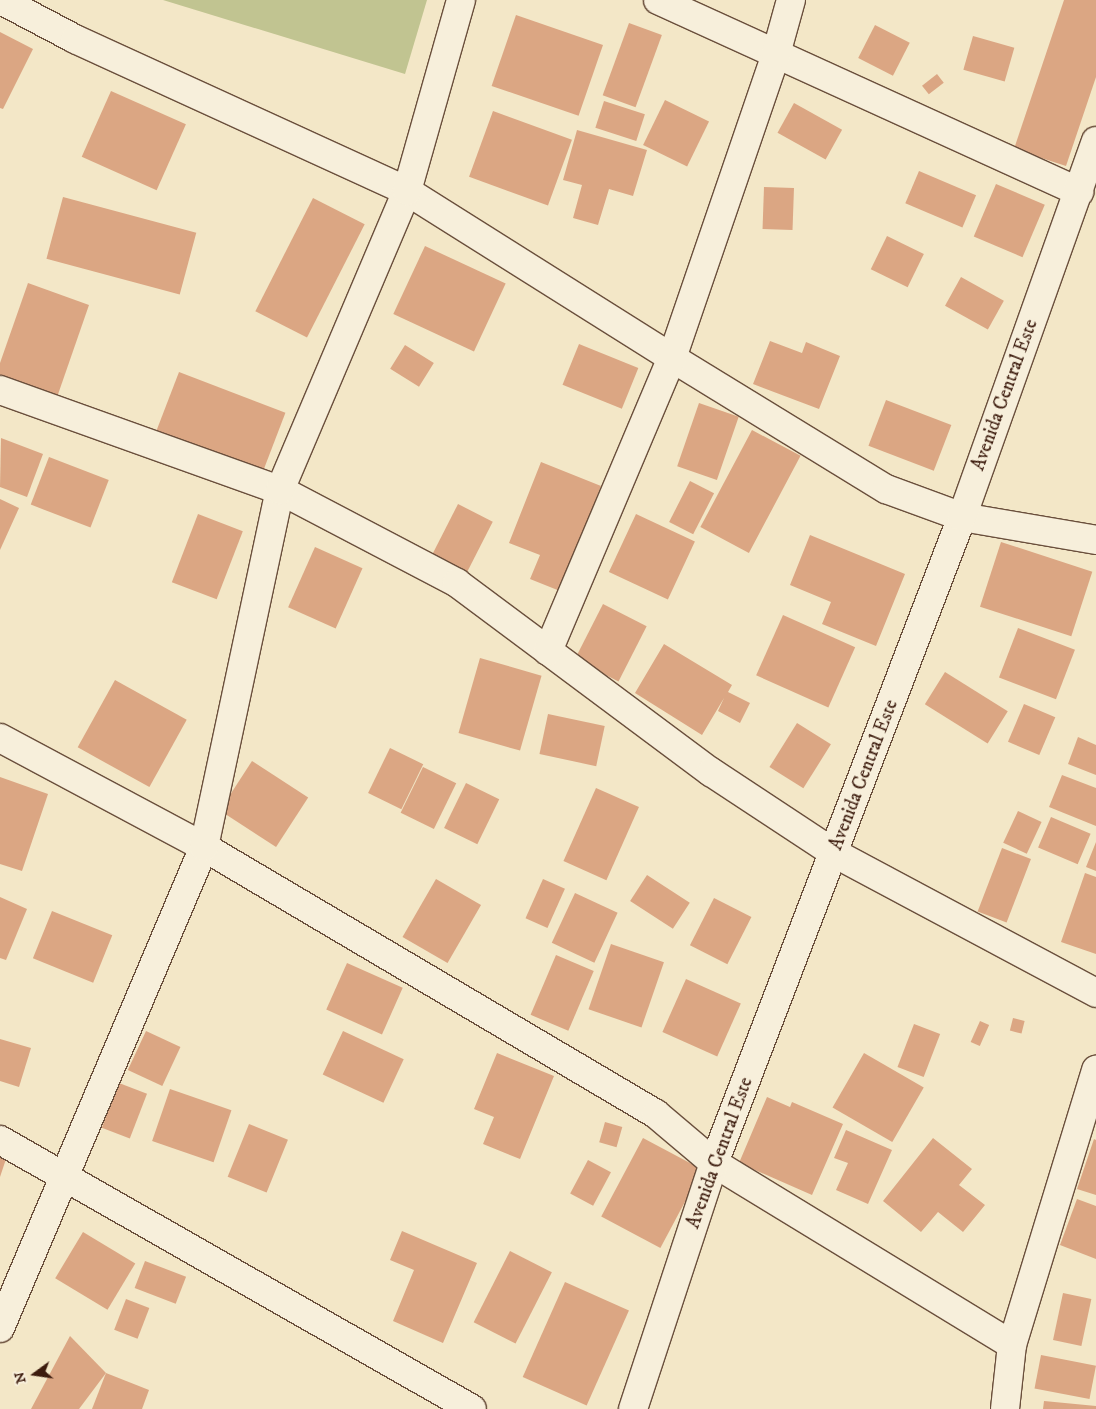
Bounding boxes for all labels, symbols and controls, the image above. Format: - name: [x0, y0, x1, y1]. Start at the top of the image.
- street label: Avenida Central Este: [967, 316, 1043, 474]
- street label: Avenida Central Este: [825, 696, 903, 854]
- street label: Avenida Central Este: [682, 1074, 758, 1232]
- north arrow: [10, 1349, 60, 1399]
- text: N: [10, 1370, 31, 1385]

